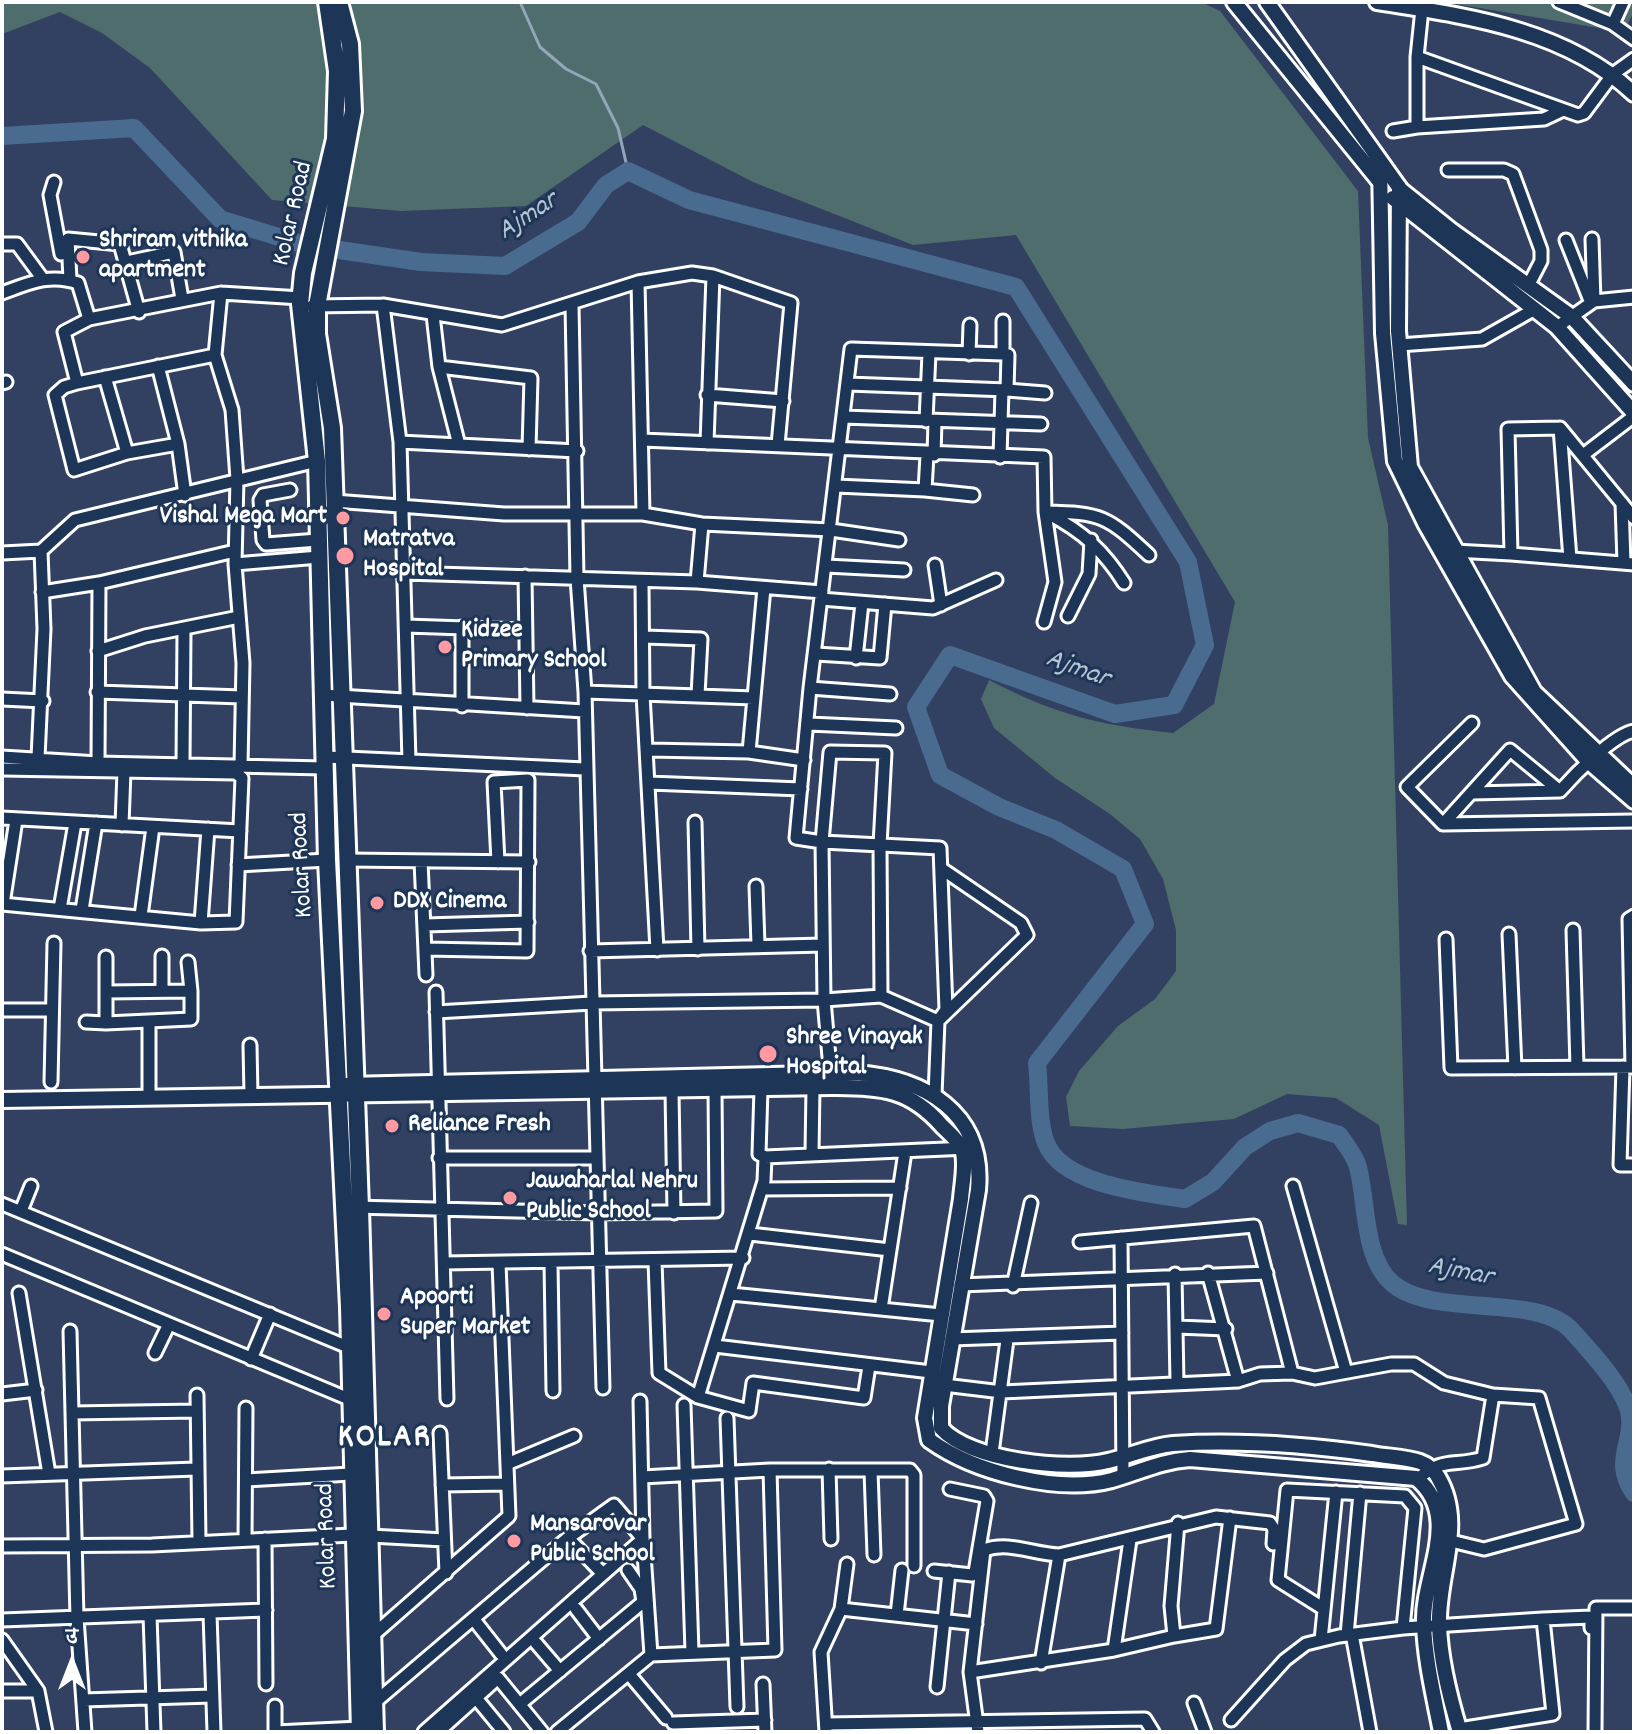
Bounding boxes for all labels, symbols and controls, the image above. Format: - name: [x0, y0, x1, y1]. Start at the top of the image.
- street label: Kolar Road: [268, 159, 322, 269]
- water label: Ajmar: [492, 186, 566, 250]
- place label: Shriram vithika apartment: [99, 226, 247, 288]
- marker: Shriram vithika apartment: [74, 248, 92, 266]
- place label: Vishal Mega Mart: [160, 502, 327, 534]
- marker: Vishal Mega Mart: [334, 509, 352, 527]
- place label: Matratva Hospital: [363, 525, 454, 586]
- marker: Matratva Hospital: [334, 545, 356, 567]
- place label: Kidzee Primary School: [461, 616, 607, 678]
- marker: Kidzee Primary School: [436, 638, 454, 656]
- water label: Ajmar: [1041, 644, 1113, 698]
- street label: Kolar Road: [286, 811, 322, 919]
- place label: DDX Cinema: [393, 887, 506, 919]
- marker: DDX Cinema: [368, 894, 386, 912]
- place label: Shree Vinayak Hospital: [786, 1023, 923, 1084]
- marker: Shree Vinayak Hospital: [757, 1043, 779, 1065]
- place label: Reliance Fresh: [408, 1110, 551, 1142]
- marker: Reliance Fresh: [383, 1117, 401, 1135]
- place label: Jawaharlal Nehru Public School: [526, 1167, 698, 1228]
- marker: Jawaharlal Nehru Public School: [501, 1189, 519, 1207]
- water label: Ajmar: [1425, 1251, 1495, 1297]
- place label: Apoorti Super Market: [400, 1283, 530, 1344]
- marker: Apoorti Super Market: [375, 1305, 393, 1323]
- district label: KOLAR: [338, 1420, 432, 1460]
- street label: Kolar Road: [312, 1482, 346, 1590]
- place label: Mansarovar Public School: [530, 1510, 655, 1572]
- marker: Mansarovar Public School: [505, 1532, 523, 1550]
- north arrow: [32, 1622, 112, 1702]
- text: उ: [66, 1622, 78, 1653]

